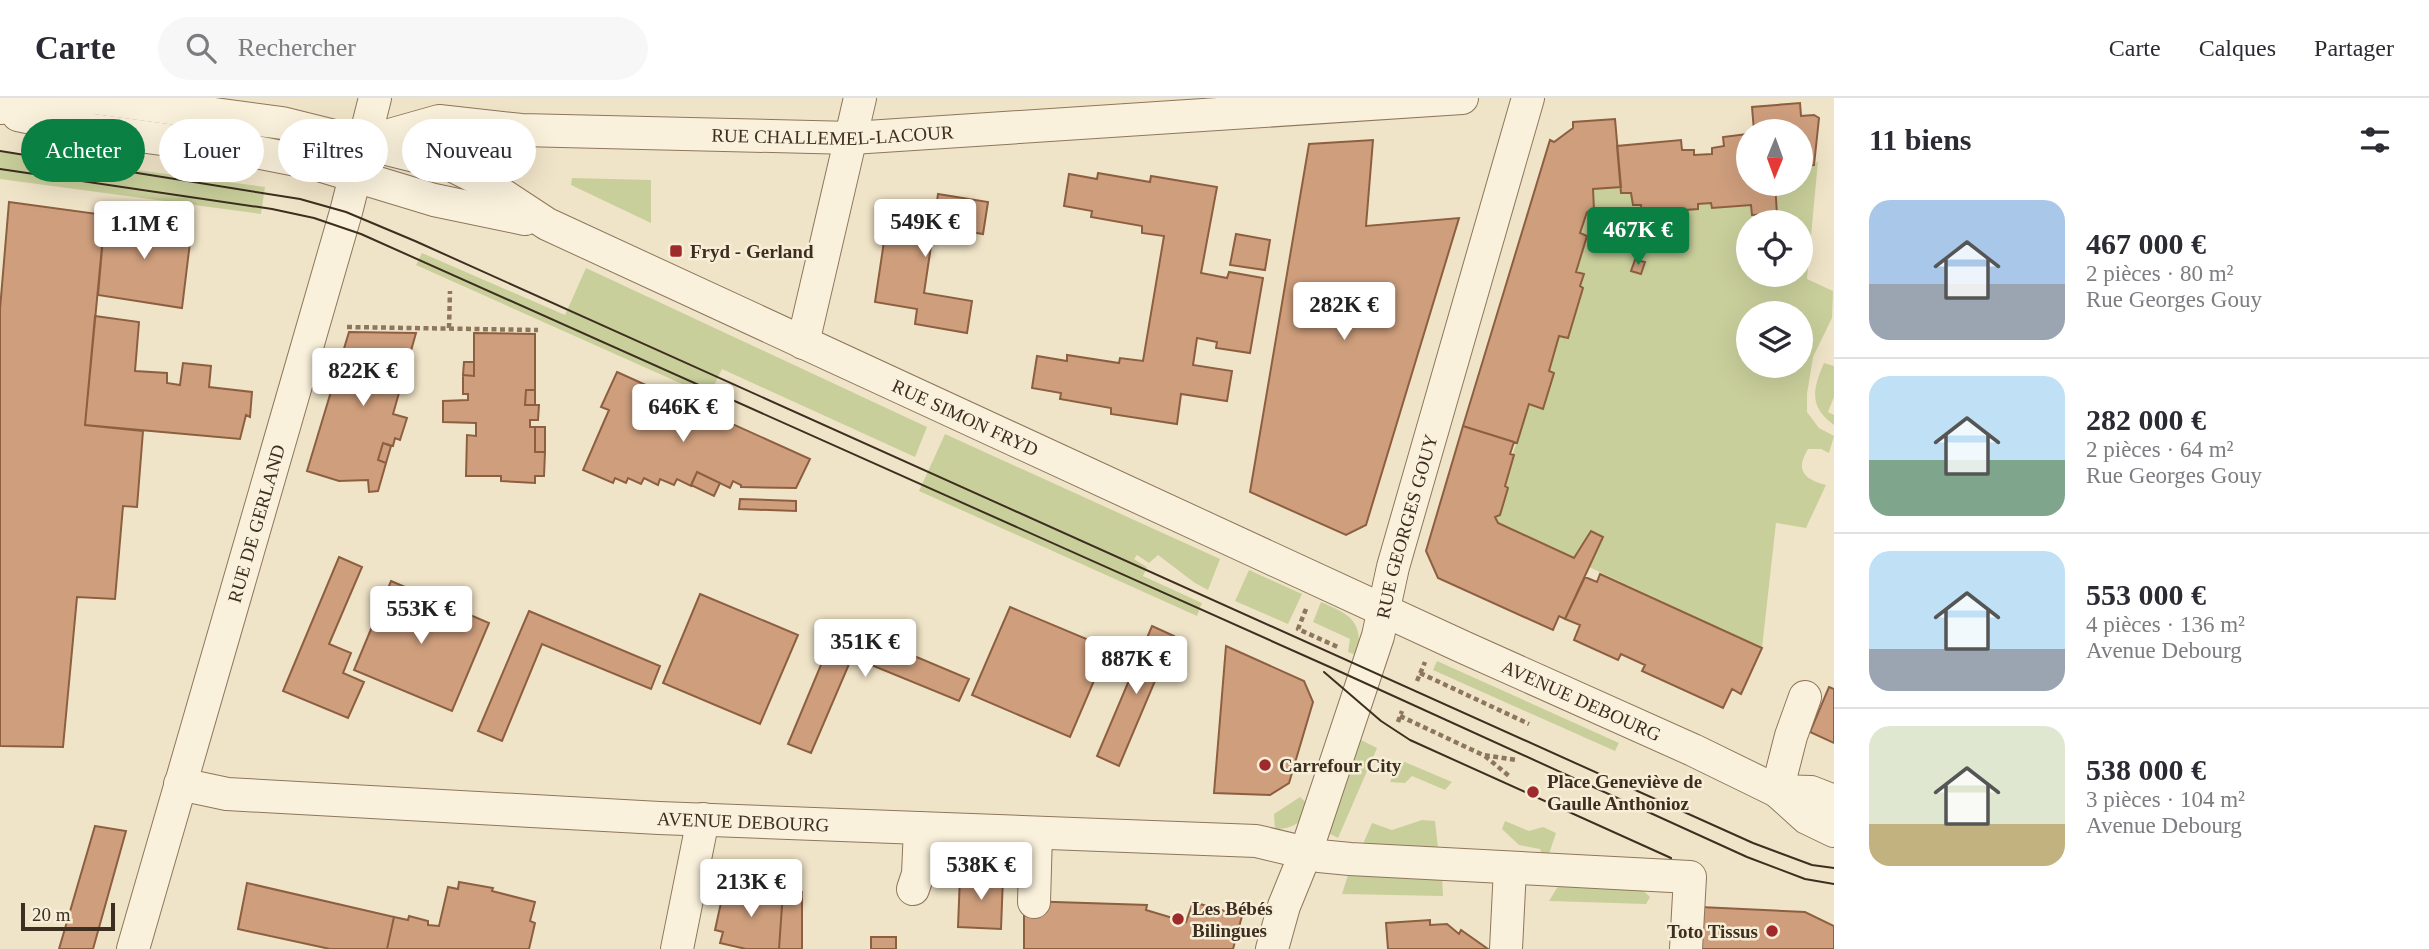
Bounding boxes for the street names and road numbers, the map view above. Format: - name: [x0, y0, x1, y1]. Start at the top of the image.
- street label: RUE CHALLEMEL-LACOUR: [711, 121, 954, 149]
- street label: RUE SIMON FRYD: [889, 374, 1042, 460]
- street label: RUE GEORGES GOUY: [1372, 431, 1441, 620]
- street label: RUE DE GERLAND: [223, 442, 289, 605]
- street label: AVENUE DEBOURG: [1499, 655, 1665, 745]
- street label: AVENUE DEBOURG: [657, 807, 830, 835]

